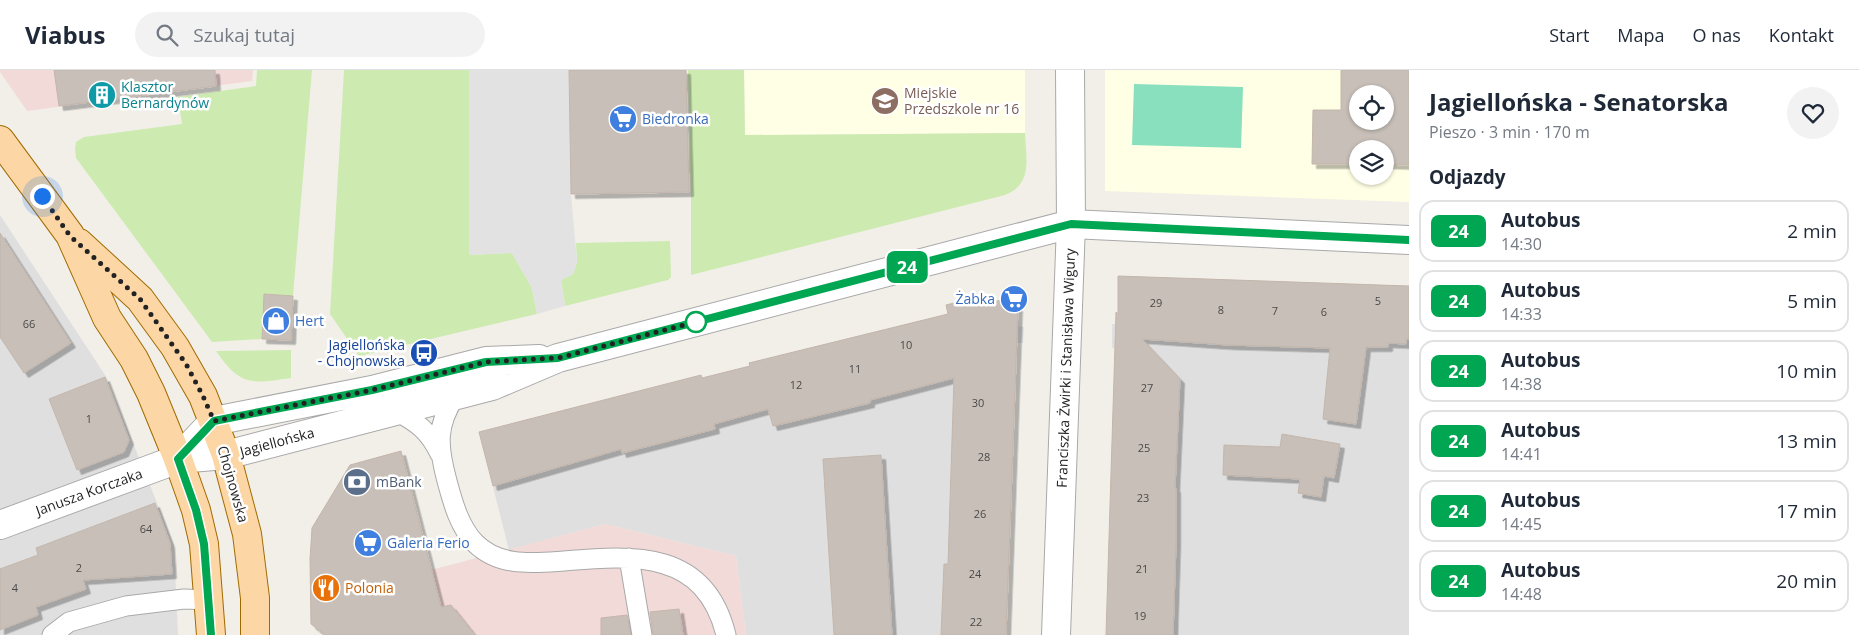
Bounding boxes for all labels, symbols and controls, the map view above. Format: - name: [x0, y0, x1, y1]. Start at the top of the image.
- search box: [135, 12, 485, 57]
- text: Viabus: [25, 18, 105, 51]
- icon: search: [153, 21, 181, 49]
- text: Szukaj tutaj: [193, 22, 295, 48]
- text: Start: [1549, 23, 1589, 47]
- text: Mapa: [1617, 23, 1665, 47]
- text: O nas: [1693, 23, 1741, 47]
- text: Kontakt: [1769, 23, 1834, 47]
- place label: Klasztor Bernardynów: [121, 77, 209, 112]
- building icon: Klasztor Bernardynów: [87, 80, 117, 110]
- place label: Miejskie Przedszkole nr 16: [904, 83, 1019, 118]
- map controls: [1349, 85, 1394, 185]
- button: locate: [1349, 85, 1394, 130]
- text: Jagiellońska - Senatorska: [1429, 85, 1728, 118]
- school or university icon: Miejskie Przedszkole nr 16: [870, 86, 900, 116]
- button: heart: [1787, 87, 1839, 139]
- supermarket icon: Biedronka: [608, 104, 638, 134]
- place label: Biedronka: [642, 109, 709, 128]
- text: Pieszo · 3 min · 170 m: [1429, 121, 1590, 143]
- button: layers: [1349, 140, 1394, 185]
- text: Odjazdy: [1429, 164, 1506, 190]
- your location: [30, 184, 55, 209]
- text: Autobus: [1501, 207, 1581, 233]
- text: 2 min: [1787, 218, 1837, 244]
- text: 24: [1448, 219, 1469, 243]
- text: 14:30: [1501, 233, 1542, 255]
- street label: Franciszka Żwirki i Stanisława Wigury: [1052, 247, 1079, 488]
- line badge: 24: [884, 251, 930, 283]
- text: 24: [897, 255, 917, 279]
- text: Autobus: [1501, 277, 1581, 303]
- supermarket icon: Żabka: [999, 284, 1029, 314]
- text: 5 min: [1787, 288, 1837, 314]
- place label: Żabka: [956, 289, 995, 308]
- text: 24: [1448, 289, 1469, 313]
- house number: 5: [1375, 293, 1381, 308]
- house number: 29: [1150, 295, 1162, 310]
- house number: 8: [1218, 302, 1224, 317]
- house number: 7: [1272, 303, 1278, 318]
- text: 14:33: [1501, 303, 1542, 325]
- house number: 6: [1321, 304, 1327, 319]
- shop icon: Hert: [261, 306, 291, 336]
- place label: Hert: [295, 311, 324, 330]
- unlabelled marker: [685, 311, 707, 333]
- house number: 66: [23, 316, 35, 331]
- place label: Jagiellońska - Chojnowska: [318, 335, 405, 370]
- house number: 10: [900, 337, 912, 352]
- bus stop icon: Jagiellońska - Chojnowska: [409, 338, 439, 368]
- text: Autobus: [1501, 347, 1581, 373]
- text: 10 min: [1776, 358, 1837, 384]
- text: 24: [1448, 359, 1469, 383]
- house number: 11: [849, 361, 861, 376]
- text: 14:38: [1501, 373, 1542, 395]
- house number: 12: [790, 377, 802, 392]
- house number: 27: [1141, 380, 1153, 395]
- house number: 30: [972, 395, 984, 410]
- house number: 1: [86, 411, 92, 426]
- text: Autobus: [1501, 417, 1581, 443]
- street label: Jagiellońska: [236, 422, 316, 461]
- text: 13 min: [1776, 428, 1837, 454]
- text: 24: [1448, 429, 1469, 453]
- house number: 25: [1138, 440, 1150, 455]
- street label: Chojnowska: [213, 443, 254, 524]
- text: 14:41: [1501, 443, 1542, 465]
- house number: 28: [978, 449, 990, 464]
- street label: Janusza Korczaka: [31, 463, 145, 520]
- bank icon: mBank: [342, 467, 372, 497]
- place label: mBank: [376, 472, 422, 491]
- text: Autobus: [1501, 487, 1581, 513]
- house number: 23: [1137, 490, 1149, 505]
- text: 17 min: [1776, 498, 1837, 524]
- text: 24: [1448, 499, 1469, 523]
- house number: 26: [974, 506, 986, 521]
- text: 14:45: [1501, 513, 1542, 535]
- house number: 64: [140, 521, 153, 536]
- supermarket icon: Galeria Ferio: [353, 528, 383, 558]
- place label: Galeria Ferio: [387, 533, 470, 552]
- text: Autobus: [1501, 557, 1581, 583]
- house number: 2: [76, 560, 82, 575]
- house number: 21: [1136, 561, 1148, 576]
- house number: 24: [969, 566, 982, 581]
- text: 20 min: [1776, 568, 1837, 594]
- text: 24: [1448, 569, 1469, 593]
- restaurant icon: Polonia: [311, 573, 341, 603]
- place label: Polonia: [345, 578, 394, 597]
- house number: 4: [12, 580, 19, 595]
- text: 14:48: [1501, 583, 1542, 605]
- house number: 19: [1134, 608, 1146, 623]
- house number: 22: [970, 614, 982, 629]

